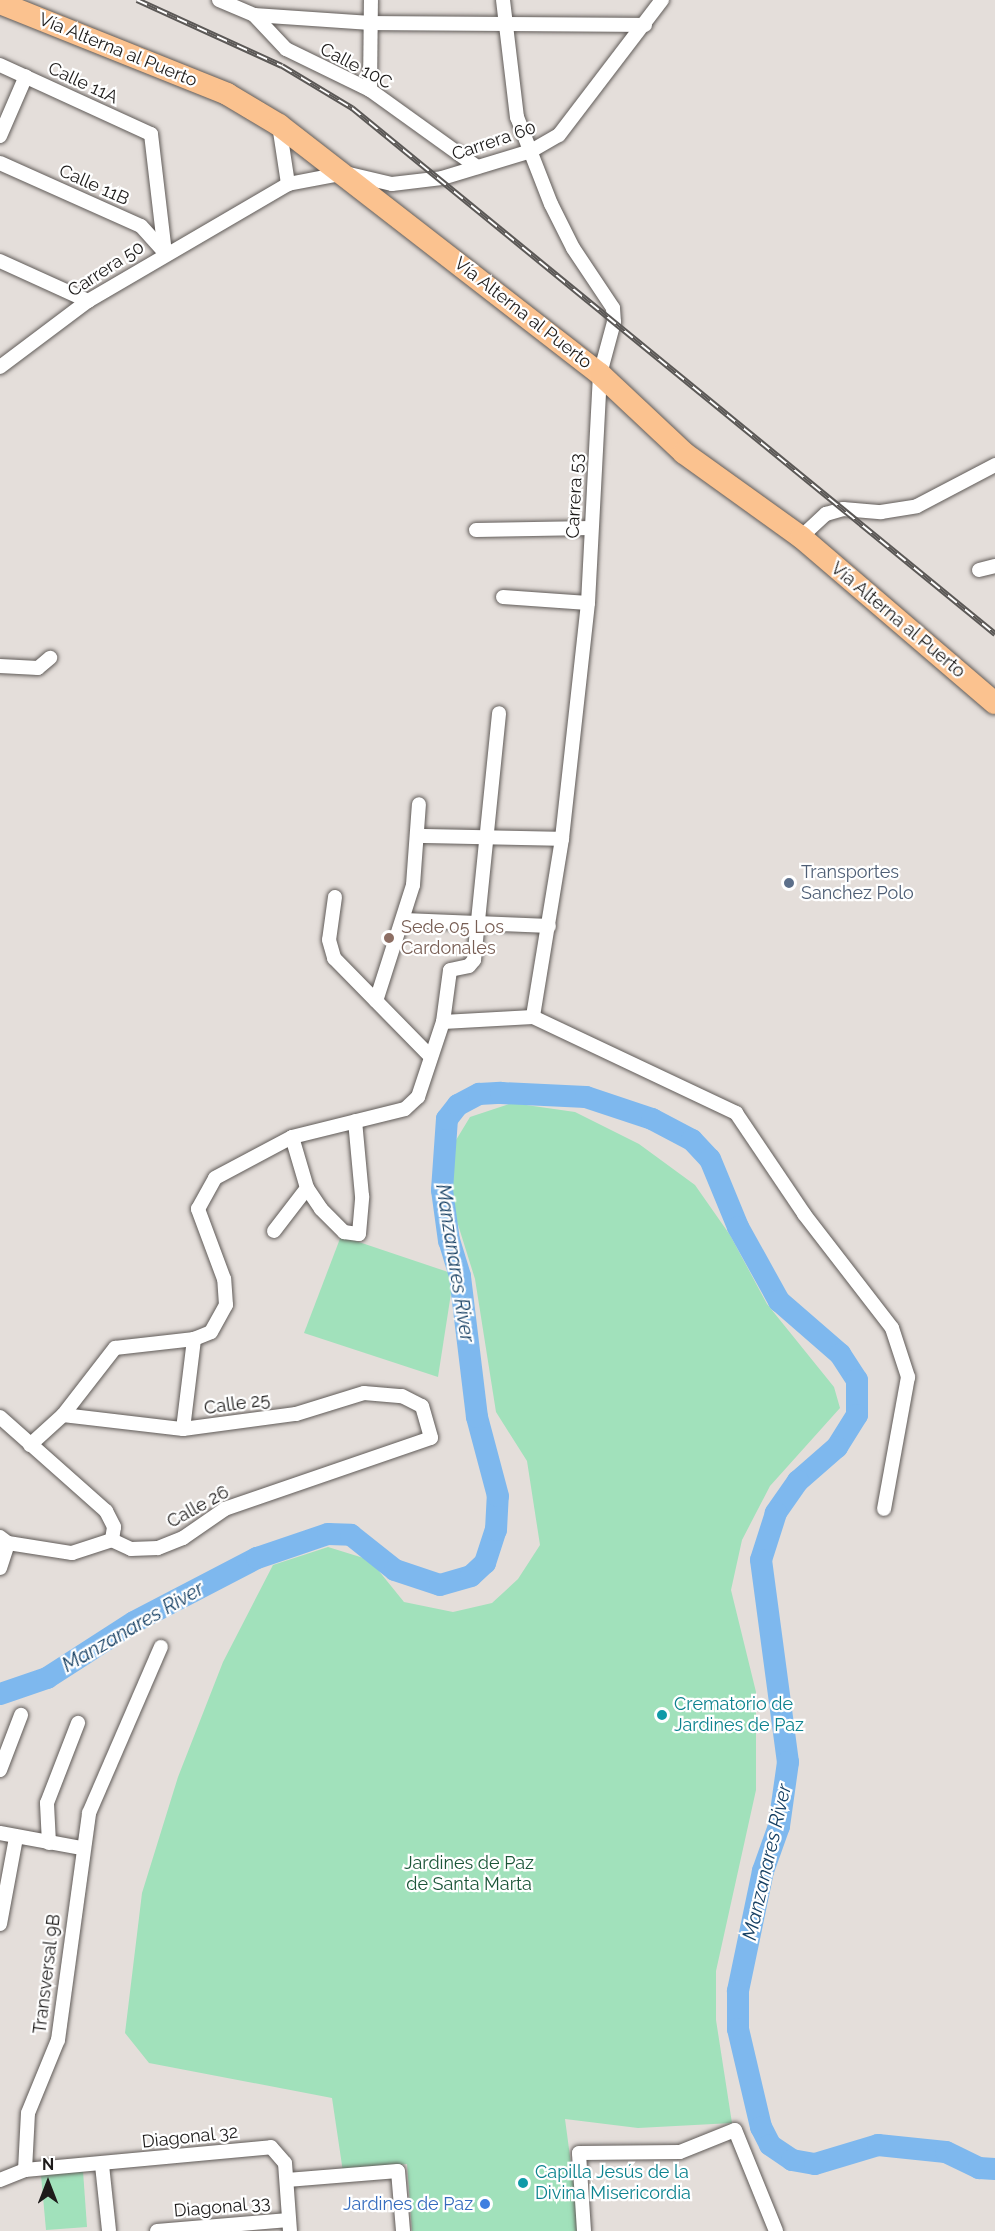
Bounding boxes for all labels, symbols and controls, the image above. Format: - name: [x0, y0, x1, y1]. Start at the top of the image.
- street label: Vía Alterna al Puerto: [35, 8, 201, 92]
- street label: Calle 10C: [316, 38, 396, 94]
- street label: Calle 11A: [45, 57, 121, 109]
- street label: Carrera 60: [449, 117, 539, 165]
- street label: Calle 11B: [56, 160, 132, 210]
- street label: Carrera 50: [64, 236, 148, 302]
- street label: Vía Alterna al Puerto: [449, 252, 597, 374]
- street label: Carrera 53: [562, 453, 588, 539]
- street label: Vía Alterna al Puerto: [826, 557, 970, 683]
- place label: Transportes Sanchez Polo: [801, 862, 914, 904]
- marker: Transportes Sanchez Polo: [782, 876, 796, 890]
- place label: Sede 05 Los Cardonales: [401, 917, 504, 960]
- marker: Sede 05 Los Cardonales: [382, 931, 396, 945]
- water label: Manzanares River: [431, 1182, 479, 1344]
- street label: Calle 25: [203, 1389, 271, 1419]
- street label: Calle 26: [163, 1481, 233, 1533]
- water label: Manzanares River: [58, 1577, 208, 1677]
- place label: Crematorio de Jardines de Paz: [674, 1694, 804, 1736]
- marker: Crematorio de Jardines de Paz: [655, 1708, 669, 1722]
- water label: Manzanares River: [737, 1782, 797, 1942]
- park label: Jardines de Paz de Santa Marta: [404, 1853, 534, 1896]
- street label: Transversal 9B: [29, 1913, 65, 2035]
- street label: Diagonal 32: [141, 2121, 239, 2153]
- north arrow: [18, 2153, 78, 2213]
- text: N: [42, 2155, 54, 2174]
- place label: Capilla Jesús de la Divina Misericordia: [535, 2162, 691, 2204]
- marker: Capilla Jesús de la Divina Misericordia: [516, 2176, 530, 2190]
- street label: Diagonal 33: [173, 2192, 271, 2222]
- place label: Jardines de Paz: [343, 2193, 473, 2215]
- marker: Jardines de Paz: [478, 2197, 492, 2211]

